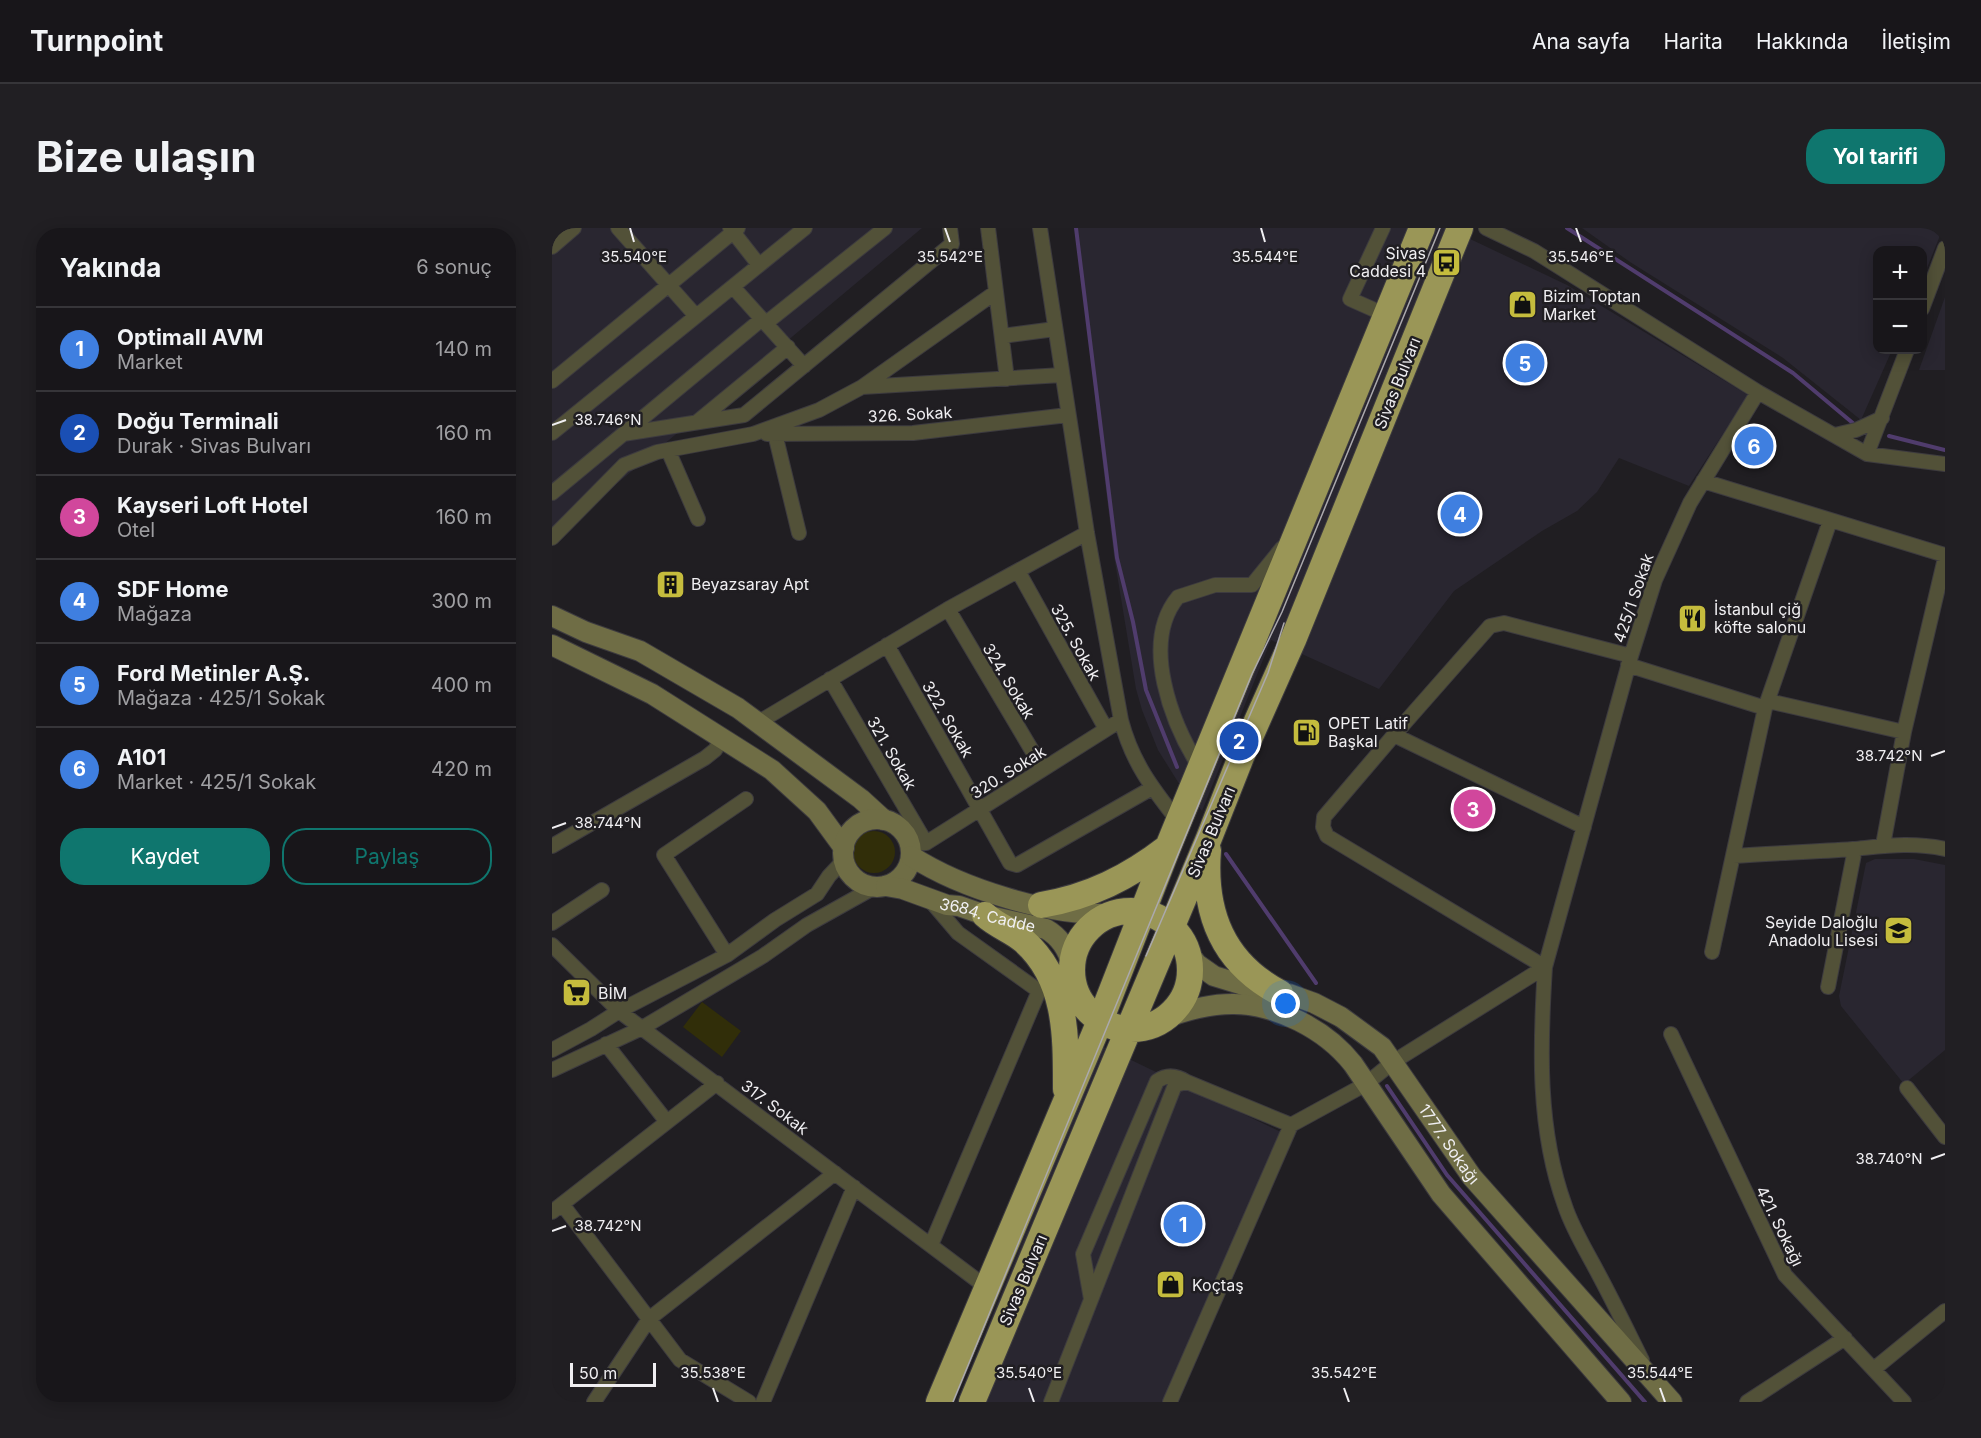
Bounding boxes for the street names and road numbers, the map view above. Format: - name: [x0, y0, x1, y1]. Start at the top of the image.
- street label: Sivas Bulvarı: [1370, 334, 1424, 432]
- street label: 326. Sokak: [867, 402, 953, 426]
- street label: 425/1 Sokak: [1608, 551, 1658, 645]
- street label: 325. Sokak: [1047, 600, 1105, 684]
- street label: 324. Sokak: [979, 640, 1039, 723]
- street label: 322. Sokak: [918, 677, 978, 761]
- street label: 321. Sokak: [863, 713, 921, 794]
- street label: 320. Sokak: [967, 741, 1049, 803]
- street label: Sivas Bulvarı: [1183, 783, 1239, 881]
- street label: 3684. Cadde: [937, 893, 1037, 936]
- street label: 317. Sokak: [737, 1075, 813, 1139]
- street label: 1777. Sokağı: [1415, 1100, 1484, 1188]
- street label: 421. Sokağı: [1752, 1183, 1808, 1269]
- street label: Sivas Bulvarı: [995, 1231, 1051, 1329]

